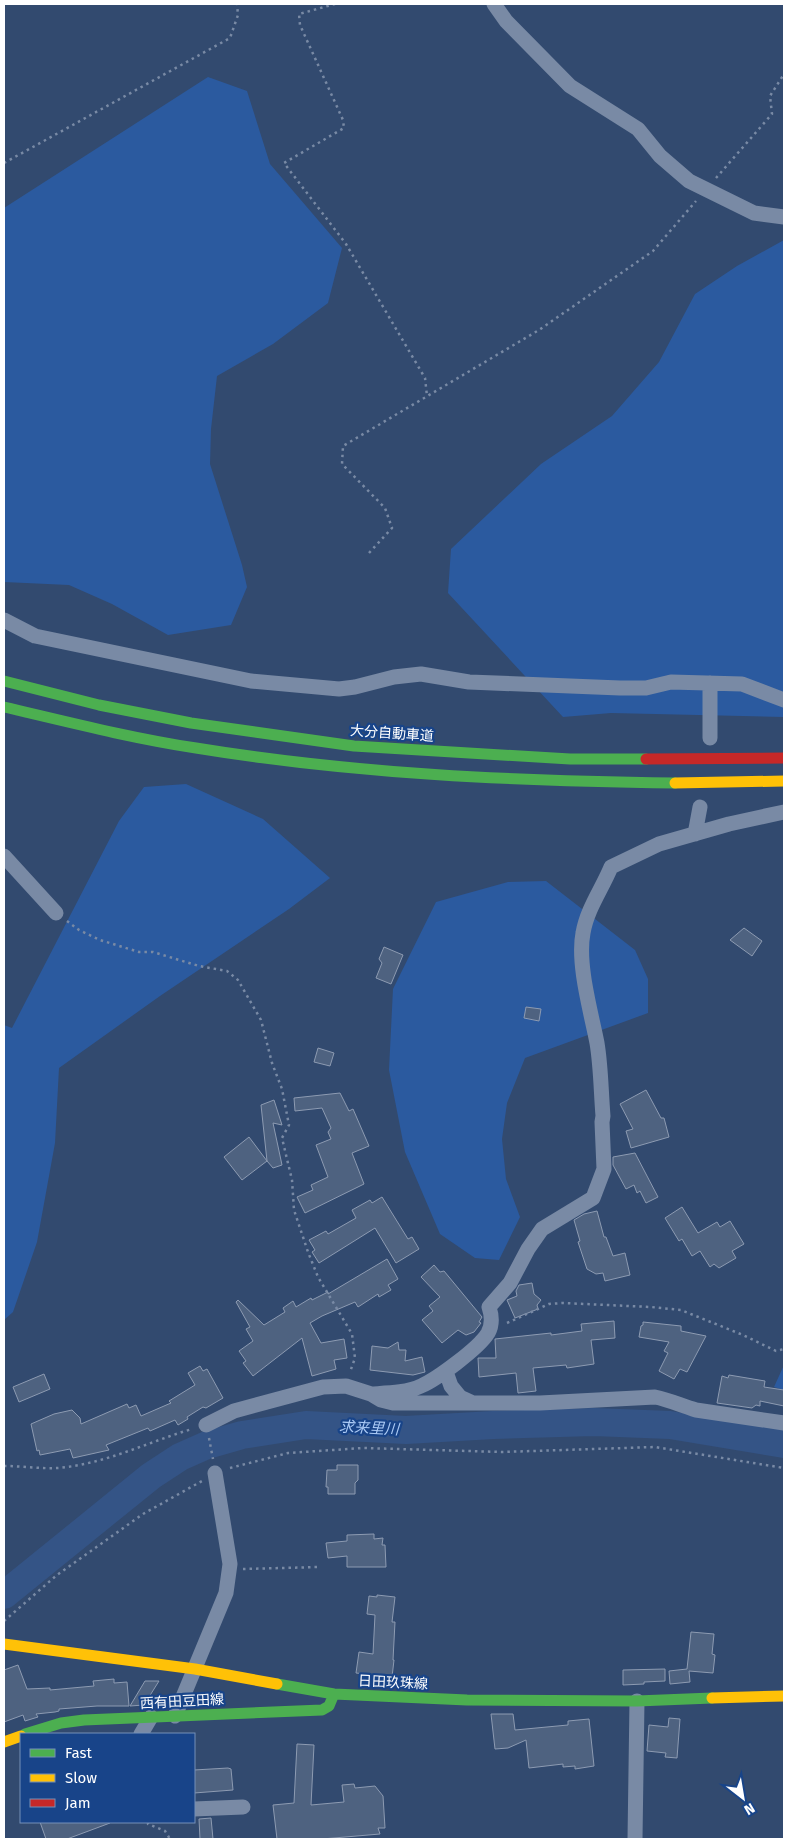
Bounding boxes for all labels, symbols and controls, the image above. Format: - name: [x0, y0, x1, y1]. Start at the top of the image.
- street label: 大分自動車道: [349, 722, 434, 745]
- water label: 求来里川: [339, 1417, 401, 1439]
- street label: 日田玖珠線: [358, 1672, 428, 1693]
- street label: 西有田豆田線: [140, 1691, 224, 1712]
- legend: [20, 1733, 195, 1823]
- text: Fast: [65, 1744, 92, 1762]
- text: Slow: [65, 1769, 97, 1787]
- north arrow: [718, 1773, 768, 1823]
- text: Jam: [65, 1794, 91, 1812]
- text: N: [741, 1799, 758, 1818]

